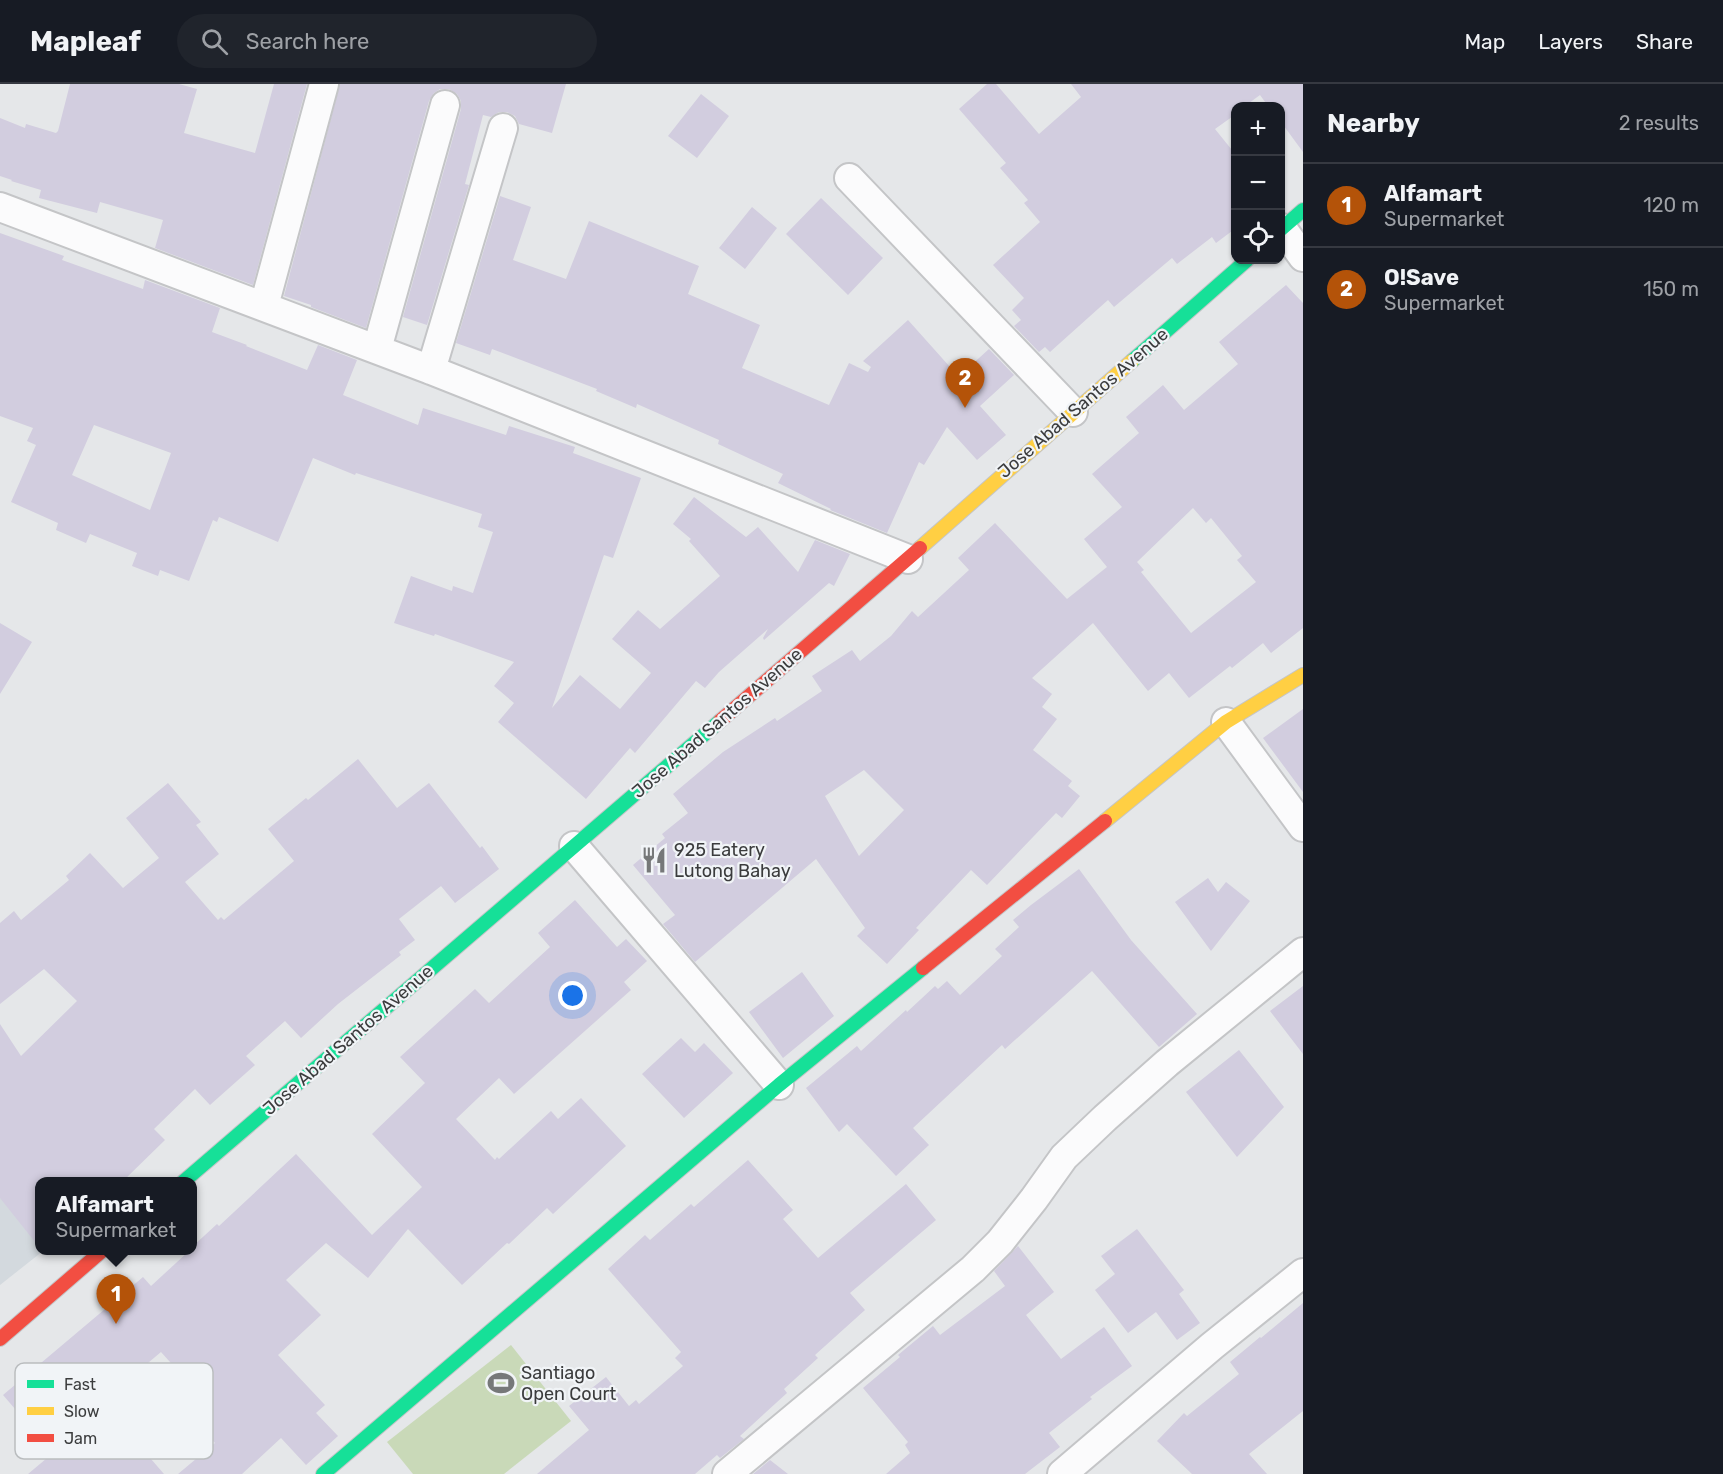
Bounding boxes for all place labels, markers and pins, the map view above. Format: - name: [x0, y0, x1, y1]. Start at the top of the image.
- pin: 2: [946, 358, 984, 408]
- place label: 925 Eatery Lutong Bahay: [674, 839, 791, 882]
- restaurant icon: 925 Eatery Lutong Bahay: [639, 845, 669, 875]
- pin: 1: [96, 1274, 136, 1324]
- place label: Santiago Open Court: [521, 1362, 616, 1405]
- sports icon: Santiago Open Court: [486, 1368, 516, 1398]

